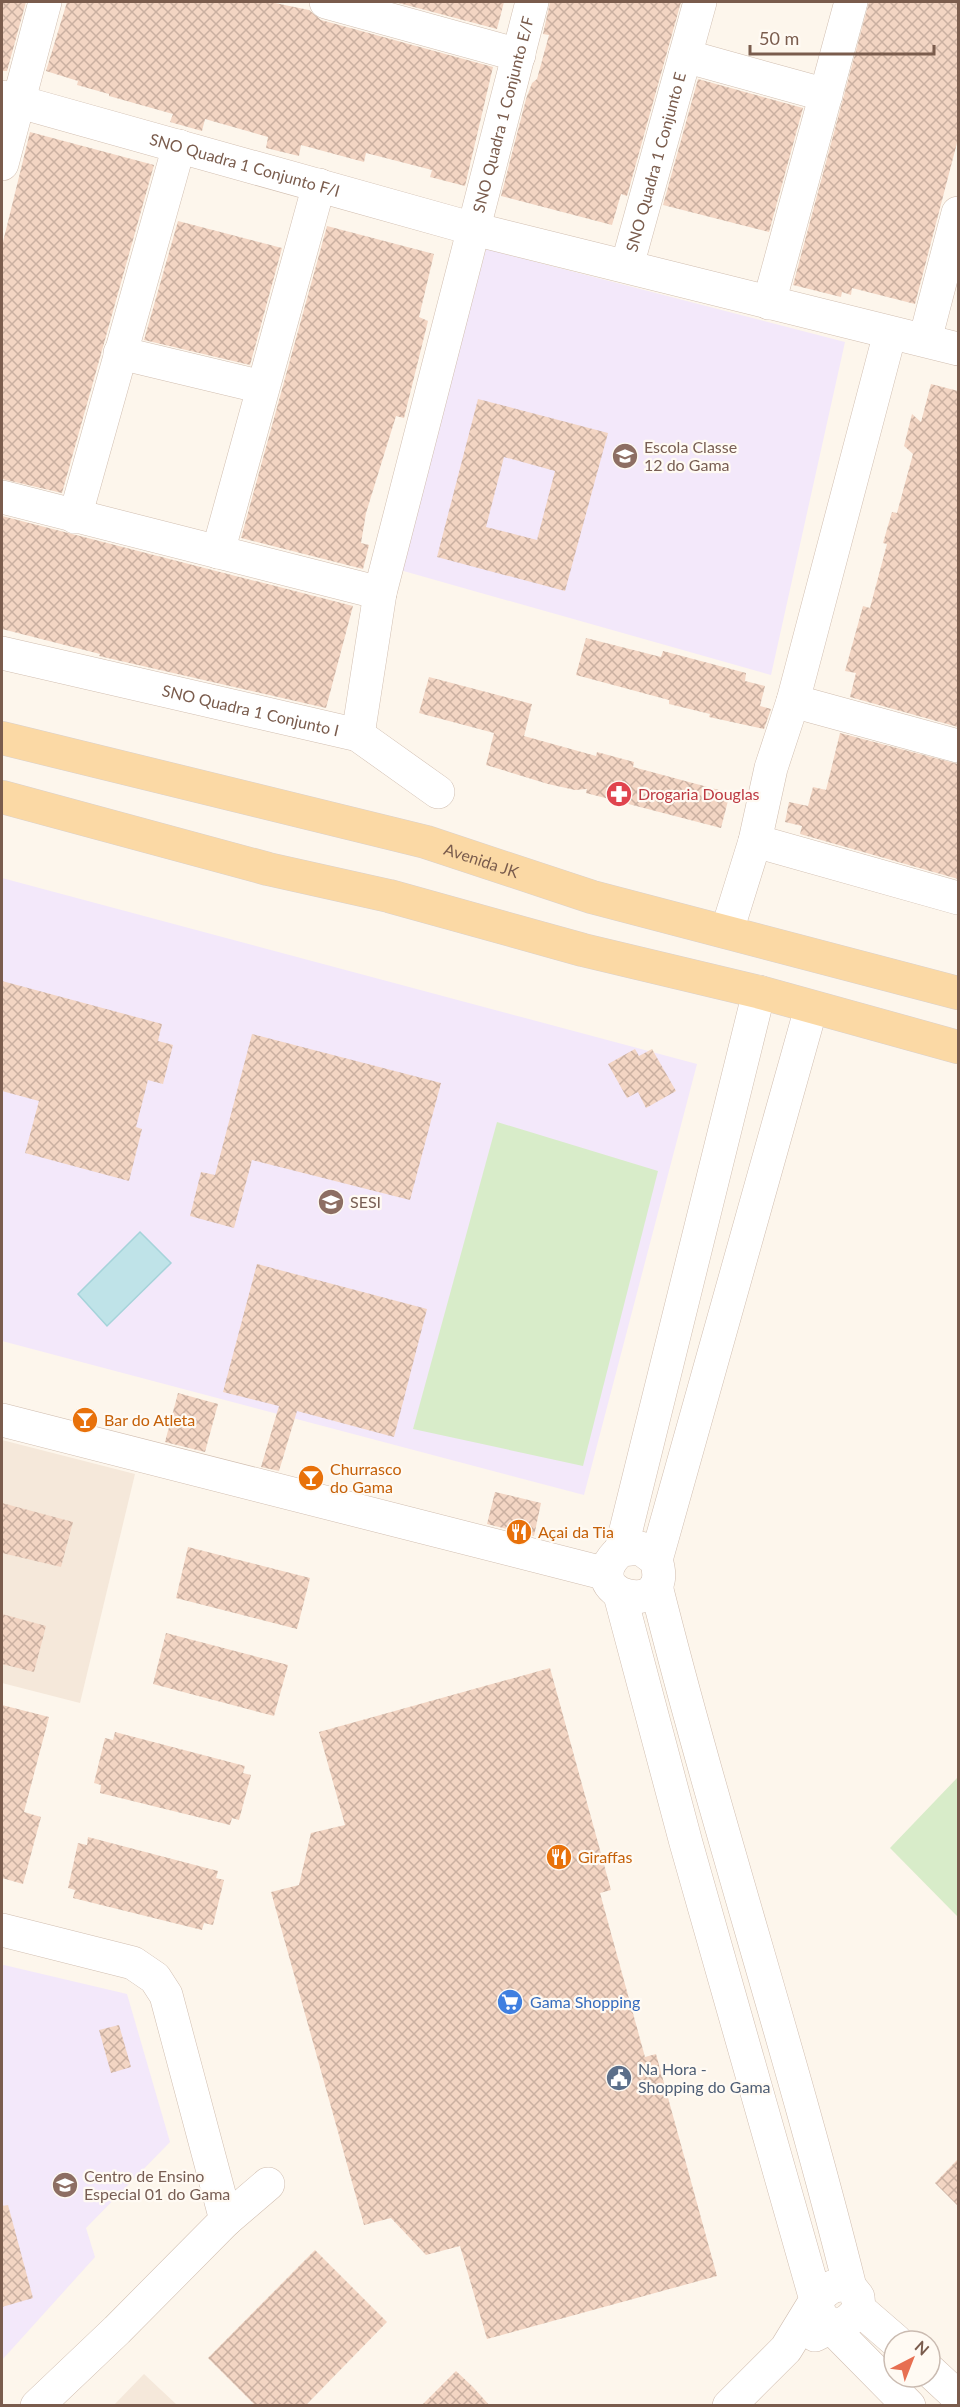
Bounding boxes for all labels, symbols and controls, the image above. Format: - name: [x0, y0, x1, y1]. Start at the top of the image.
- street label: SNO Quadra 1 Conjunto E/F: [468, 14, 537, 214]
- scale bar: [750, 18, 934, 56]
- text: 50 m: [759, 27, 799, 49]
- street label: SNO Quadra 1 Conjunto E: [621, 70, 689, 254]
- street label: SNO Quadra 1 Conjunto F/I: [148, 129, 342, 200]
- place label: Escola Classe 12 do Gama: [644, 437, 737, 474]
- school or university icon: Escola Classe 12 do Gama: [610, 441, 640, 471]
- street label: SNO Quadra 1 Conjunto I: [160, 680, 341, 739]
- pharmacy icon: Drogaria Douglas: [604, 779, 634, 809]
- place label: Drogaria Douglas: [638, 784, 760, 803]
- street label: Avenida JK: [442, 839, 522, 881]
- school or university icon: SESI: [316, 1187, 346, 1217]
- place label: SESI: [350, 1192, 381, 1211]
- bar icon: Bar do Atleta: [70, 1405, 100, 1435]
- place label: Bar do Atleta: [104, 1410, 195, 1429]
- place label: Churrasco do Gama: [330, 1459, 402, 1496]
- bar icon: Churrasco do Gama: [296, 1463, 326, 1493]
- restaurant icon: Açai da Tia: [504, 1517, 534, 1547]
- place label: Açai da Tia: [538, 1522, 614, 1541]
- restaurant icon: Giraffas: [544, 1842, 574, 1872]
- place label: Giraffas: [578, 1847, 633, 1866]
- supermarket icon: Gama Shopping: [495, 1987, 525, 2017]
- place label: Gama Shopping: [530, 1992, 640, 2011]
- place label: Na Hora - Shopping do Gama: [638, 2059, 771, 2096]
- public building icon: Na Hora - Shopping do Gama: [604, 2063, 634, 2093]
- place label: Centro de Ensino Especial 01 do Gama: [84, 2166, 230, 2203]
- school or university icon: Centro de Ensino Especial 01 do Gama: [50, 2170, 80, 2200]
- north arrow: [882, 2329, 942, 2389]
- text: N: [911, 2336, 933, 2359]

